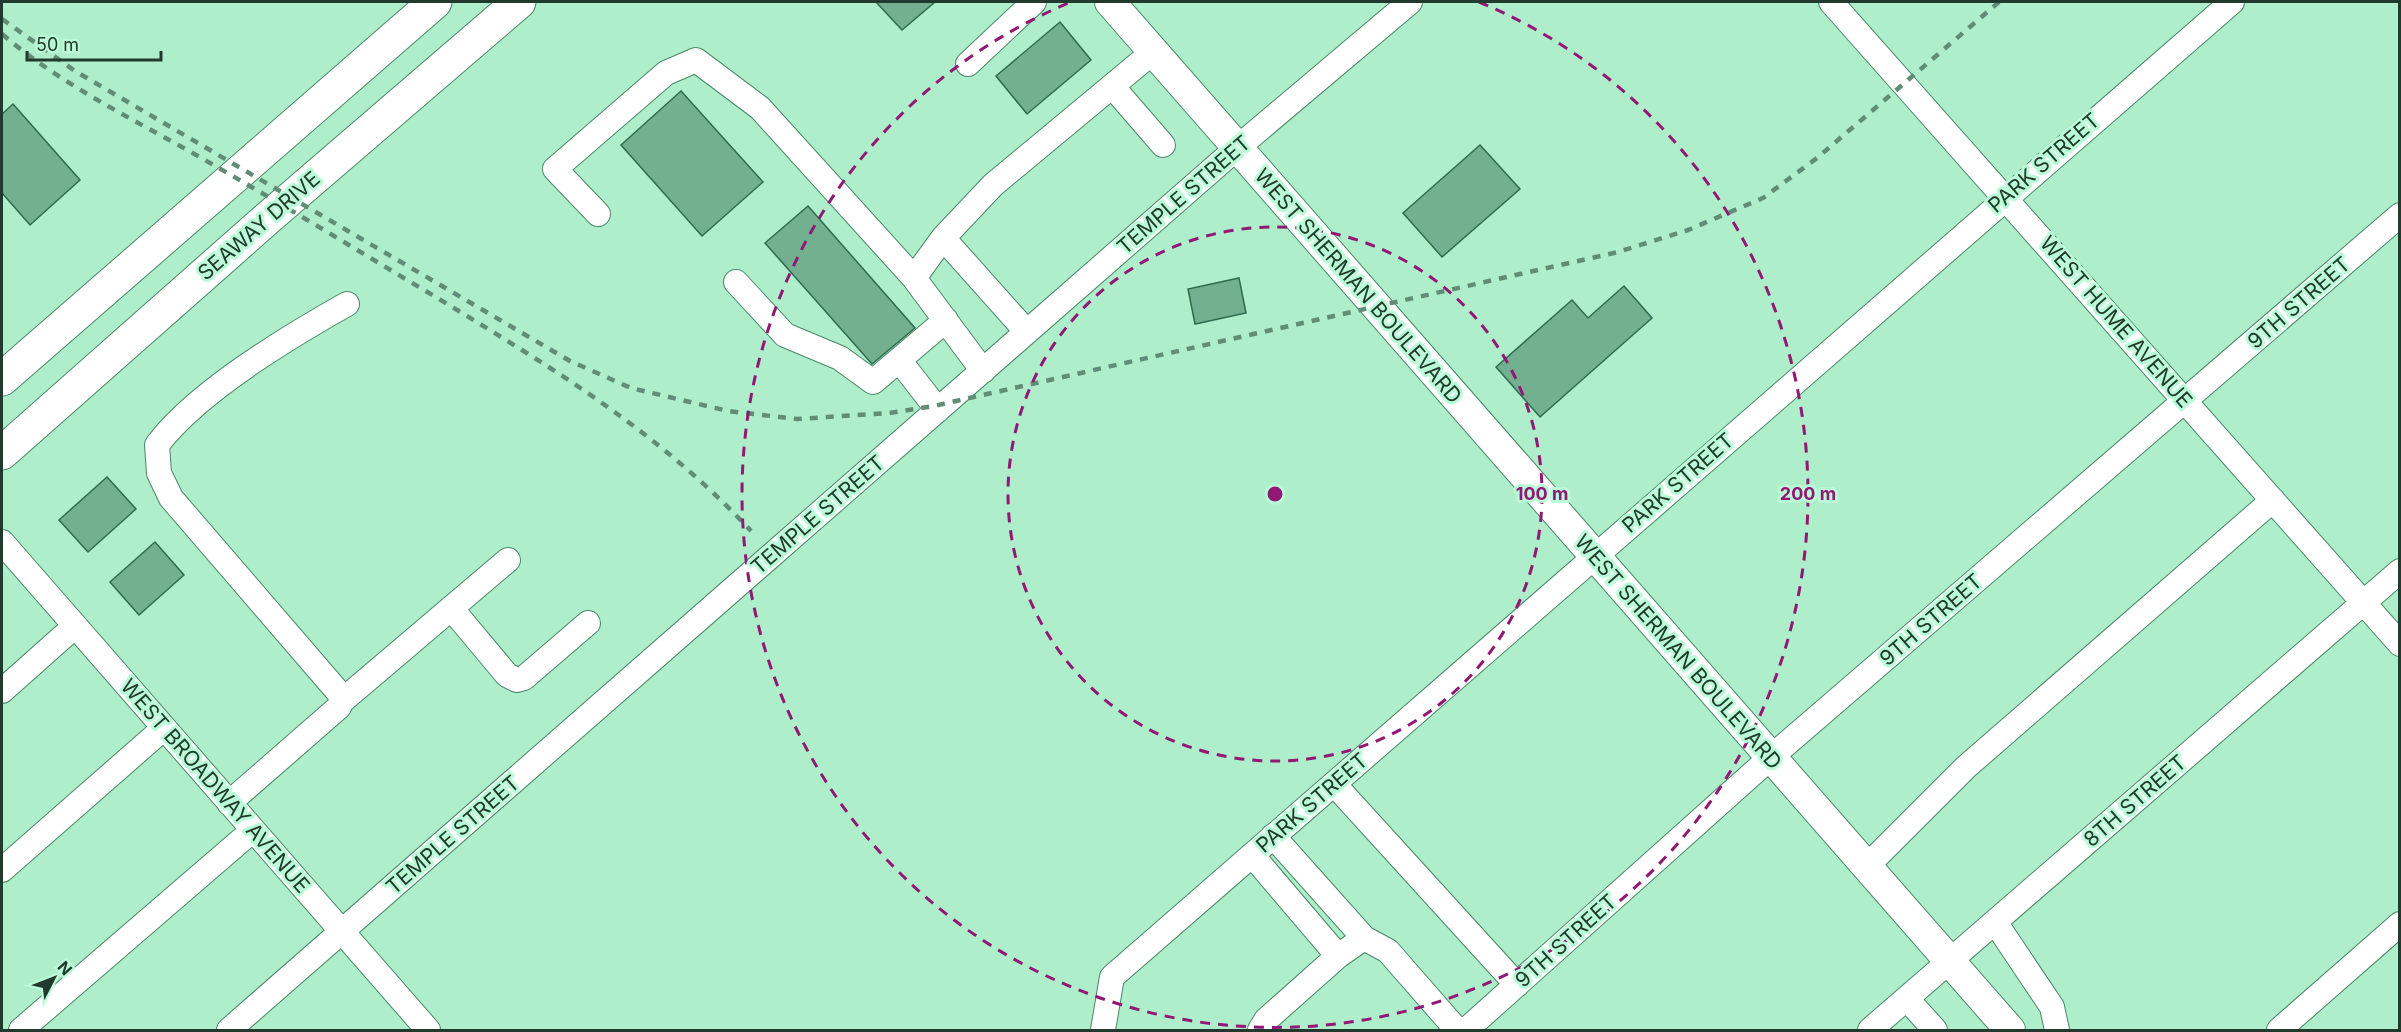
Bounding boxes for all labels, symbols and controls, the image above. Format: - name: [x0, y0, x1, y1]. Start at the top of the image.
- scale bar: [27, 24, 160, 62]
- text: 50 m: [36, 34, 79, 55]
- street label: PARK STREET: [1983, 108, 2104, 218]
- street label: TEMPLE STREET: [1112, 130, 1255, 259]
- street label: WEST SHERMAN BOULEVARD: [1250, 163, 1467, 408]
- street label: SEAWAY DRIVE: [193, 166, 325, 285]
- street label: WEST HUME AVENUE: [2035, 231, 2198, 413]
- street label: 9TH STREET: [2242, 251, 2355, 354]
- street label: PARK STREET: [1617, 428, 1738, 538]
- street label: TEMPLE STREET: [746, 450, 889, 579]
- text: 100 m: [1516, 483, 1568, 504]
- text: 200 m: [1780, 483, 1836, 504]
- centre of rings: [1265, 484, 1285, 504]
- street label: WEST SHERMAN BOULEVARD: [1570, 529, 1787, 774]
- street label: 9TH STREET: [1874, 568, 1987, 671]
- street label: WEST BROADWAY AVENUE: [116, 674, 315, 898]
- street label: PARK STREET: [1251, 748, 1372, 858]
- street label: 8TH STREET: [2078, 749, 2191, 852]
- street label: TEMPLE STREET: [381, 770, 524, 899]
- street label: 9TH STREET: [1510, 889, 1621, 993]
- north arrow: [24, 948, 84, 1008]
- text: N: [54, 957, 77, 979]

